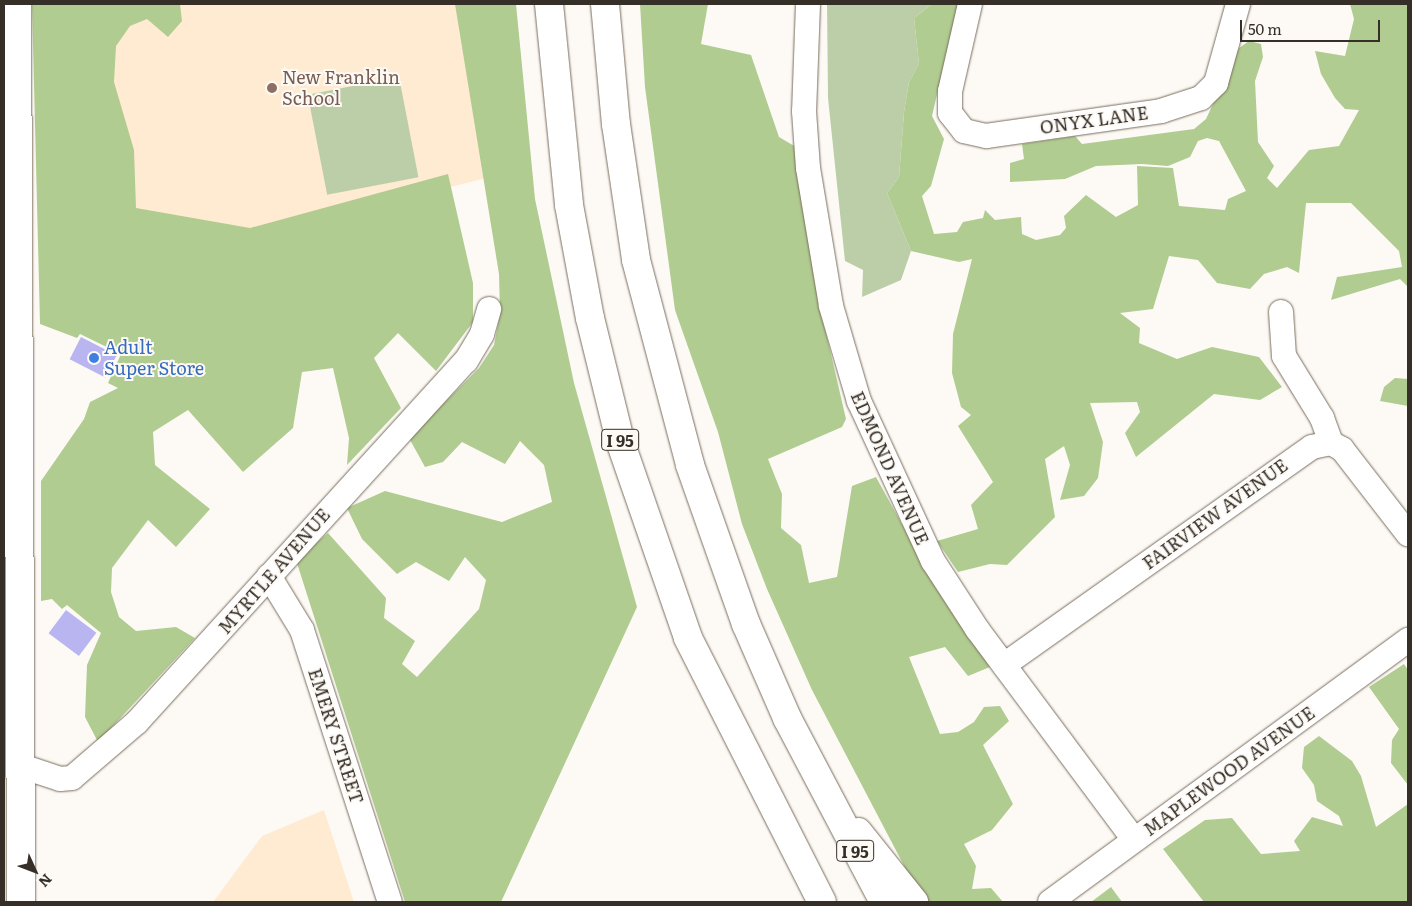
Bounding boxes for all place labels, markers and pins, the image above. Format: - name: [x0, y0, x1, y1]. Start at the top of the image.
- place label: New Franklin School: [282, 67, 400, 110]
- marker: New Franklin School: [266, 82, 278, 94]
- place label: Adult Super Store: [104, 337, 204, 379]
- marker: Adult Super Store: [88, 352, 100, 364]

